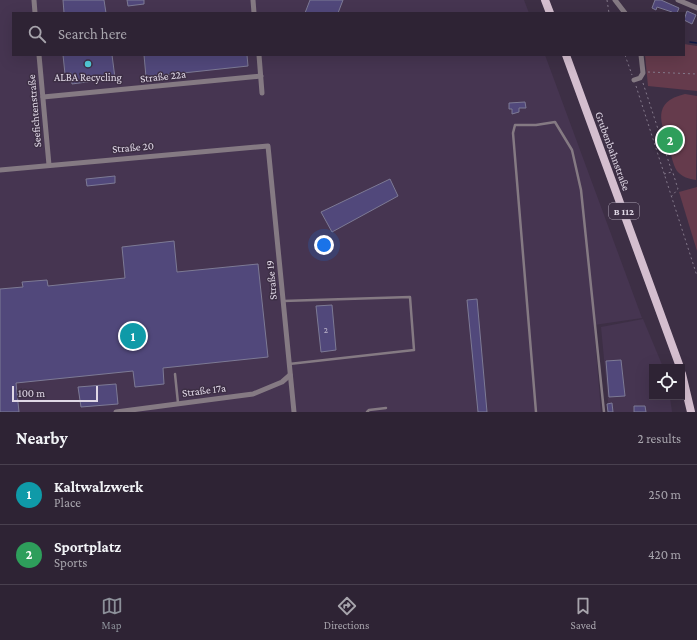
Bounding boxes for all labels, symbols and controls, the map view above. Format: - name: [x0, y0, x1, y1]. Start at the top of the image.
- search box: [12, 12, 685, 56]
- icon: search: [26, 23, 48, 45]
- text: Search here: [58, 26, 127, 42]
- marker: ALBA Recycling: [83, 59, 93, 69]
- street label: Straße 22a: [139, 68, 187, 84]
- place label: ALBA Recycling: [54, 71, 123, 84]
- street label: Seefichtenstraße: [25, 74, 43, 148]
- street label: Grubenbahnstraße: [593, 110, 633, 192]
- pin: 2: [657, 125, 683, 155]
- street label: Straße 20: [112, 139, 154, 155]
- road number: B 112: [609, 203, 639, 219]
- your location: [314, 235, 334, 255]
- street label: Straße 19: [263, 260, 279, 300]
- pin: 1: [120, 321, 146, 351]
- house number: 2: [324, 325, 328, 335]
- map controls: [649, 364, 685, 400]
- button: locate: [649, 364, 685, 400]
- street label: Straße 17a: [181, 381, 227, 399]
- scale bar: [12, 384, 98, 403]
- text: 100 m: [18, 387, 45, 399]
- text: Nearby: [16, 429, 68, 448]
- text: 2 results: [638, 431, 681, 446]
- text: Kaltwalzwerk: [54, 479, 143, 495]
- text: 1: [27, 487, 31, 502]
- text: 250 m: [648, 487, 681, 502]
- text: Place: [54, 495, 81, 510]
- text: Sportplatz: [54, 539, 121, 555]
- text: 2: [26, 547, 32, 562]
- text: 420 m: [648, 547, 681, 562]
- text: Sports: [54, 555, 87, 570]
- tab: Map: [101, 595, 123, 631]
- tab: Directions: [324, 595, 369, 631]
- tab: Saved: [571, 595, 596, 631]

